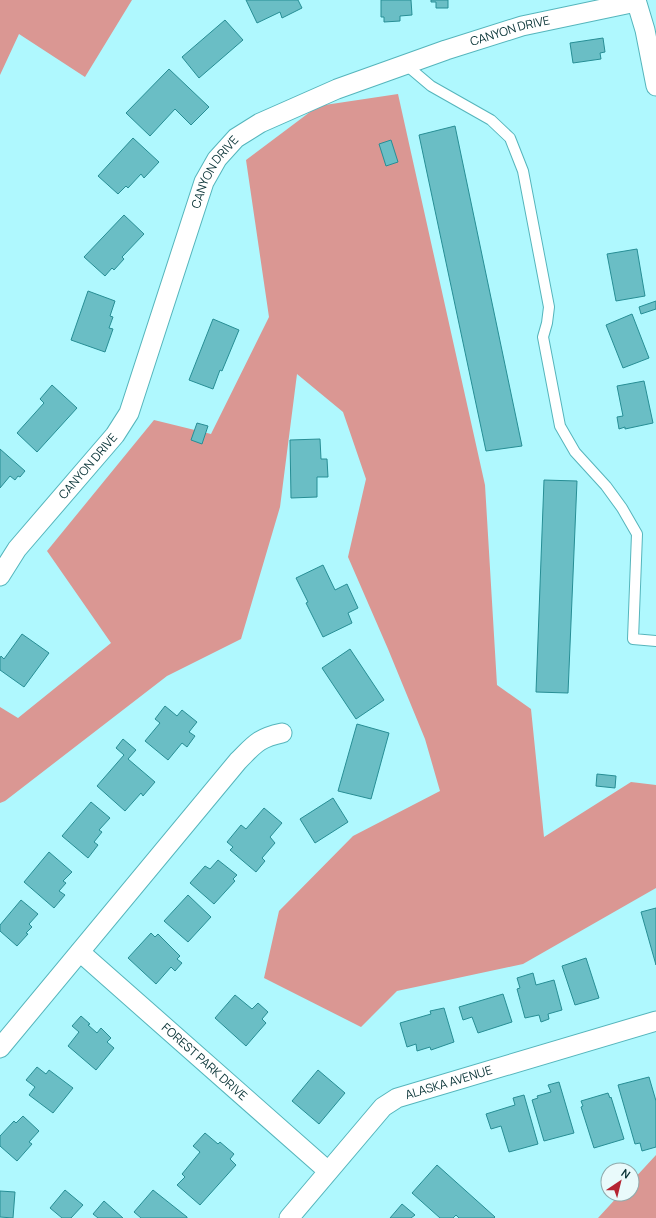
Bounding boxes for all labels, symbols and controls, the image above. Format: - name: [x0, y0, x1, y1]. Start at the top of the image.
- street label: CANYON DRIVE: [468, 11, 551, 50]
- street label: CANYON DRIVE: [187, 132, 242, 210]
- street label: CANYON DRIVE: [54, 429, 121, 503]
- street label: FOREST PARK DRIVE: [158, 1019, 251, 1104]
- street label: ALASKA AVENUE: [403, 1061, 494, 1103]
- north arrow: [600, 1162, 640, 1202]
- text: N: [618, 1165, 634, 1182]

